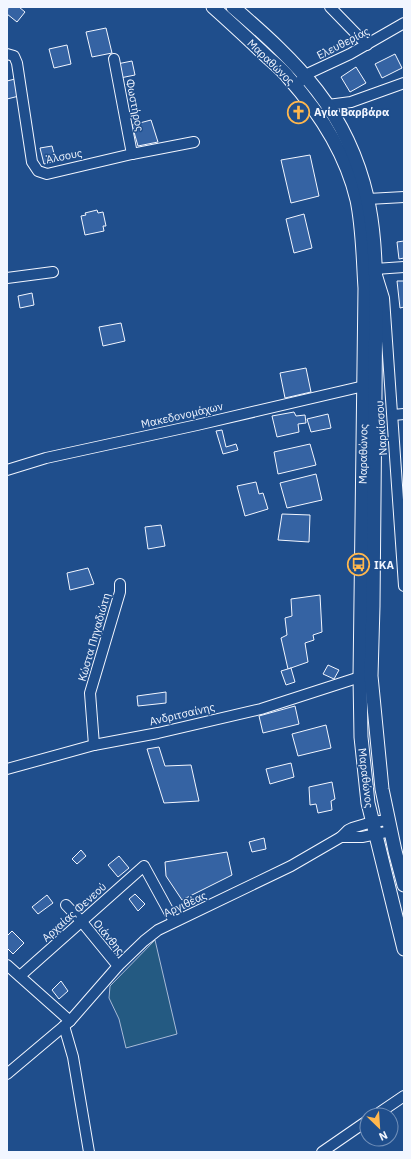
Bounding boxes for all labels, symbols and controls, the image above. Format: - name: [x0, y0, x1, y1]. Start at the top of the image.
- street label: Ελευθερίας: [314, 24, 372, 62]
- street label: Μαραθώνος: [244, 36, 298, 88]
- street label: Φωστήρος: [123, 78, 147, 132]
- church icon: Αγία Βαρβάρα: [286, 99, 312, 125]
- place label: Αγία Βαρβάρα: [314, 105, 389, 119]
- street label: Άλσους: [45, 146, 83, 166]
- street label: Μακεδονομάχων: [140, 399, 225, 431]
- street label: Ναρκίσσου: [372, 400, 390, 456]
- street label: Μαραθώνος: [355, 424, 371, 484]
- bus stop icon: ΙΚΑ: [345, 552, 371, 578]
- place label: ΙΚΑ: [374, 558, 394, 572]
- street label: Κώστα Πηγαδιώτη: [75, 591, 113, 683]
- street label: Ανδριτσαίνης: [148, 700, 216, 728]
- street label: Μαραθώνος: [355, 747, 377, 809]
- street label: Αρχαίας Φενεού: [39, 879, 109, 945]
- street label: Αργιθέας: [161, 888, 209, 920]
- street label: Οιάνθης: [90, 916, 128, 958]
- north arrow: [359, 1107, 399, 1147]
- text: N: [377, 1128, 390, 1144]

